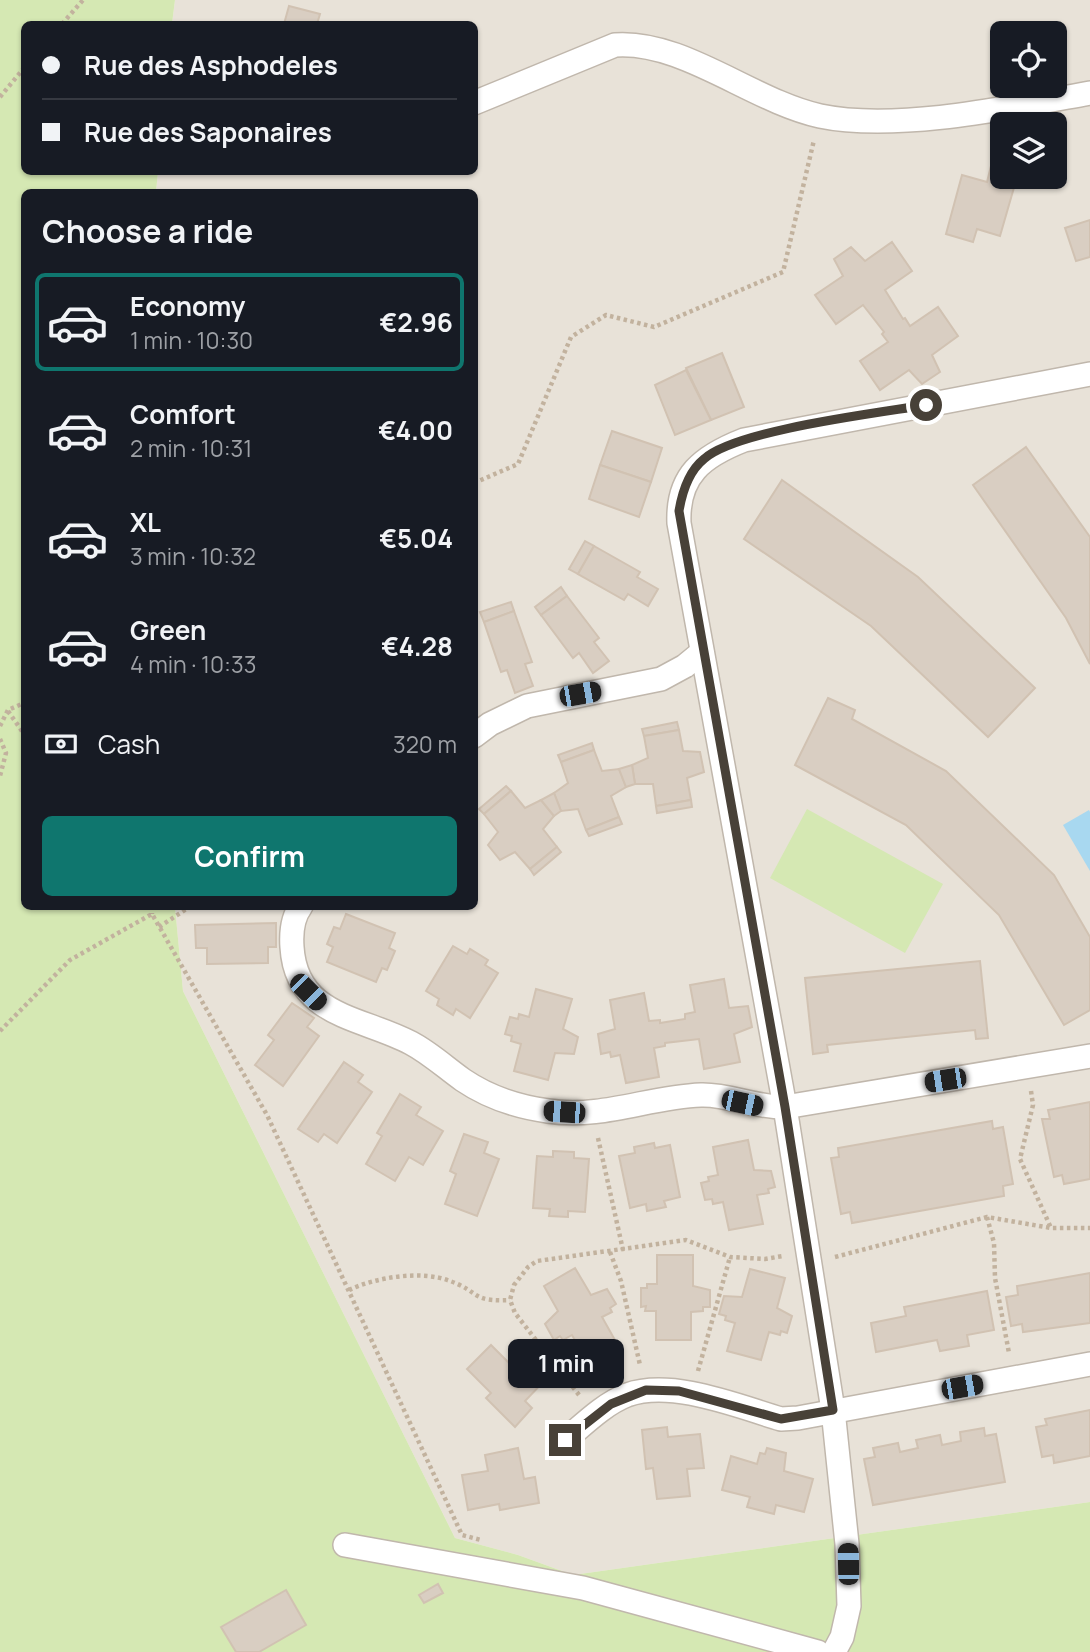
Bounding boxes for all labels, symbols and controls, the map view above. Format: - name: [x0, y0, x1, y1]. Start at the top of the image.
- map controls: [990, 21, 1067, 189]
- button: locate: [990, 21, 1067, 98]
- text: Rue des Asphodeles: [84, 47, 338, 83]
- button: layers: [990, 112, 1067, 189]
- text: Rue des Saponaires: [84, 114, 332, 150]
- text: Choose a ride: [42, 209, 253, 253]
- text: Economy: [130, 288, 245, 324]
- icon: car: [46, 291, 109, 354]
- text: €2.96: [380, 304, 453, 340]
- text: 1 min · 10:30: [130, 324, 253, 356]
- route start: [910, 389, 942, 421]
- text: Comfort: [130, 396, 236, 432]
- icon: car: [46, 399, 109, 462]
- text: €4.00: [378, 412, 453, 448]
- text: 2 min · 10:31: [130, 432, 252, 464]
- text: XL: [130, 504, 161, 540]
- icon: car: [46, 507, 109, 570]
- text: €5.04: [379, 520, 453, 556]
- text: 3 min · 10:32: [130, 540, 256, 572]
- text: Green: [130, 612, 206, 648]
- icon: car: [46, 615, 109, 678]
- text: €4.28: [381, 628, 453, 664]
- text: 4 min · 10:33: [130, 648, 256, 680]
- car: [558, 680, 603, 708]
- icon: cash: [42, 725, 80, 763]
- text: Cash: [98, 726, 160, 762]
- text: 320 m: [393, 728, 457, 760]
- button: Confirm: [42, 816, 457, 896]
- car: [286, 970, 331, 1014]
- car: [923, 1066, 968, 1094]
- car: [720, 1088, 765, 1118]
- car: [543, 1100, 586, 1124]
- callout: 1 min: [507, 1338, 623, 1388]
- text: 1 min: [538, 1347, 594, 1379]
- car: [940, 1373, 985, 1401]
- route end: [549, 1424, 581, 1456]
- car: [838, 1543, 859, 1585]

